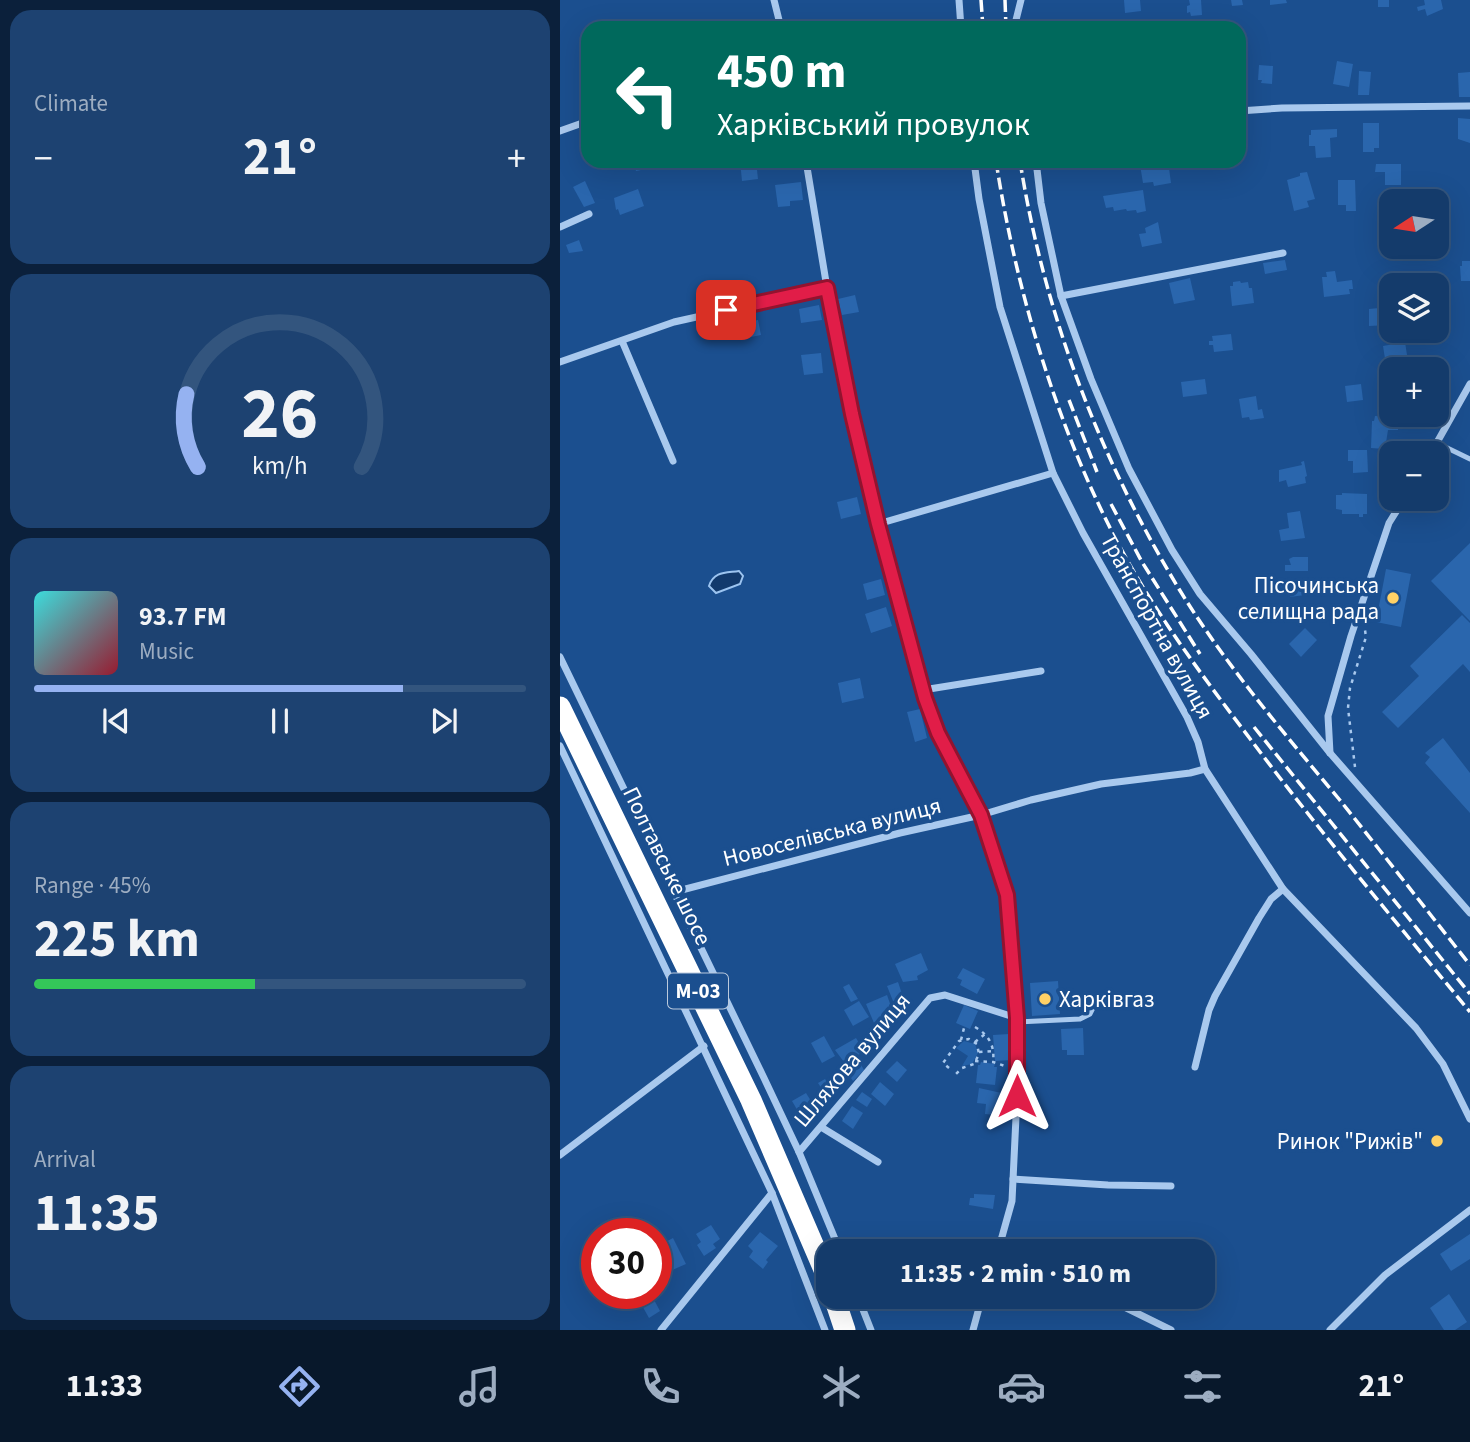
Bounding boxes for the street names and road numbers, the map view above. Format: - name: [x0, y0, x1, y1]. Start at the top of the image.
- street label: Транспортна вулиця: [1092, 527, 1222, 725]
- street label: Полтавське шосе: [614, 781, 720, 951]
- street label: Новоселівська вулиця: [719, 789, 945, 875]
- road number: М-03: [668, 974, 728, 1009]
- street label: Шляхова вулиця: [786, 986, 918, 1134]

